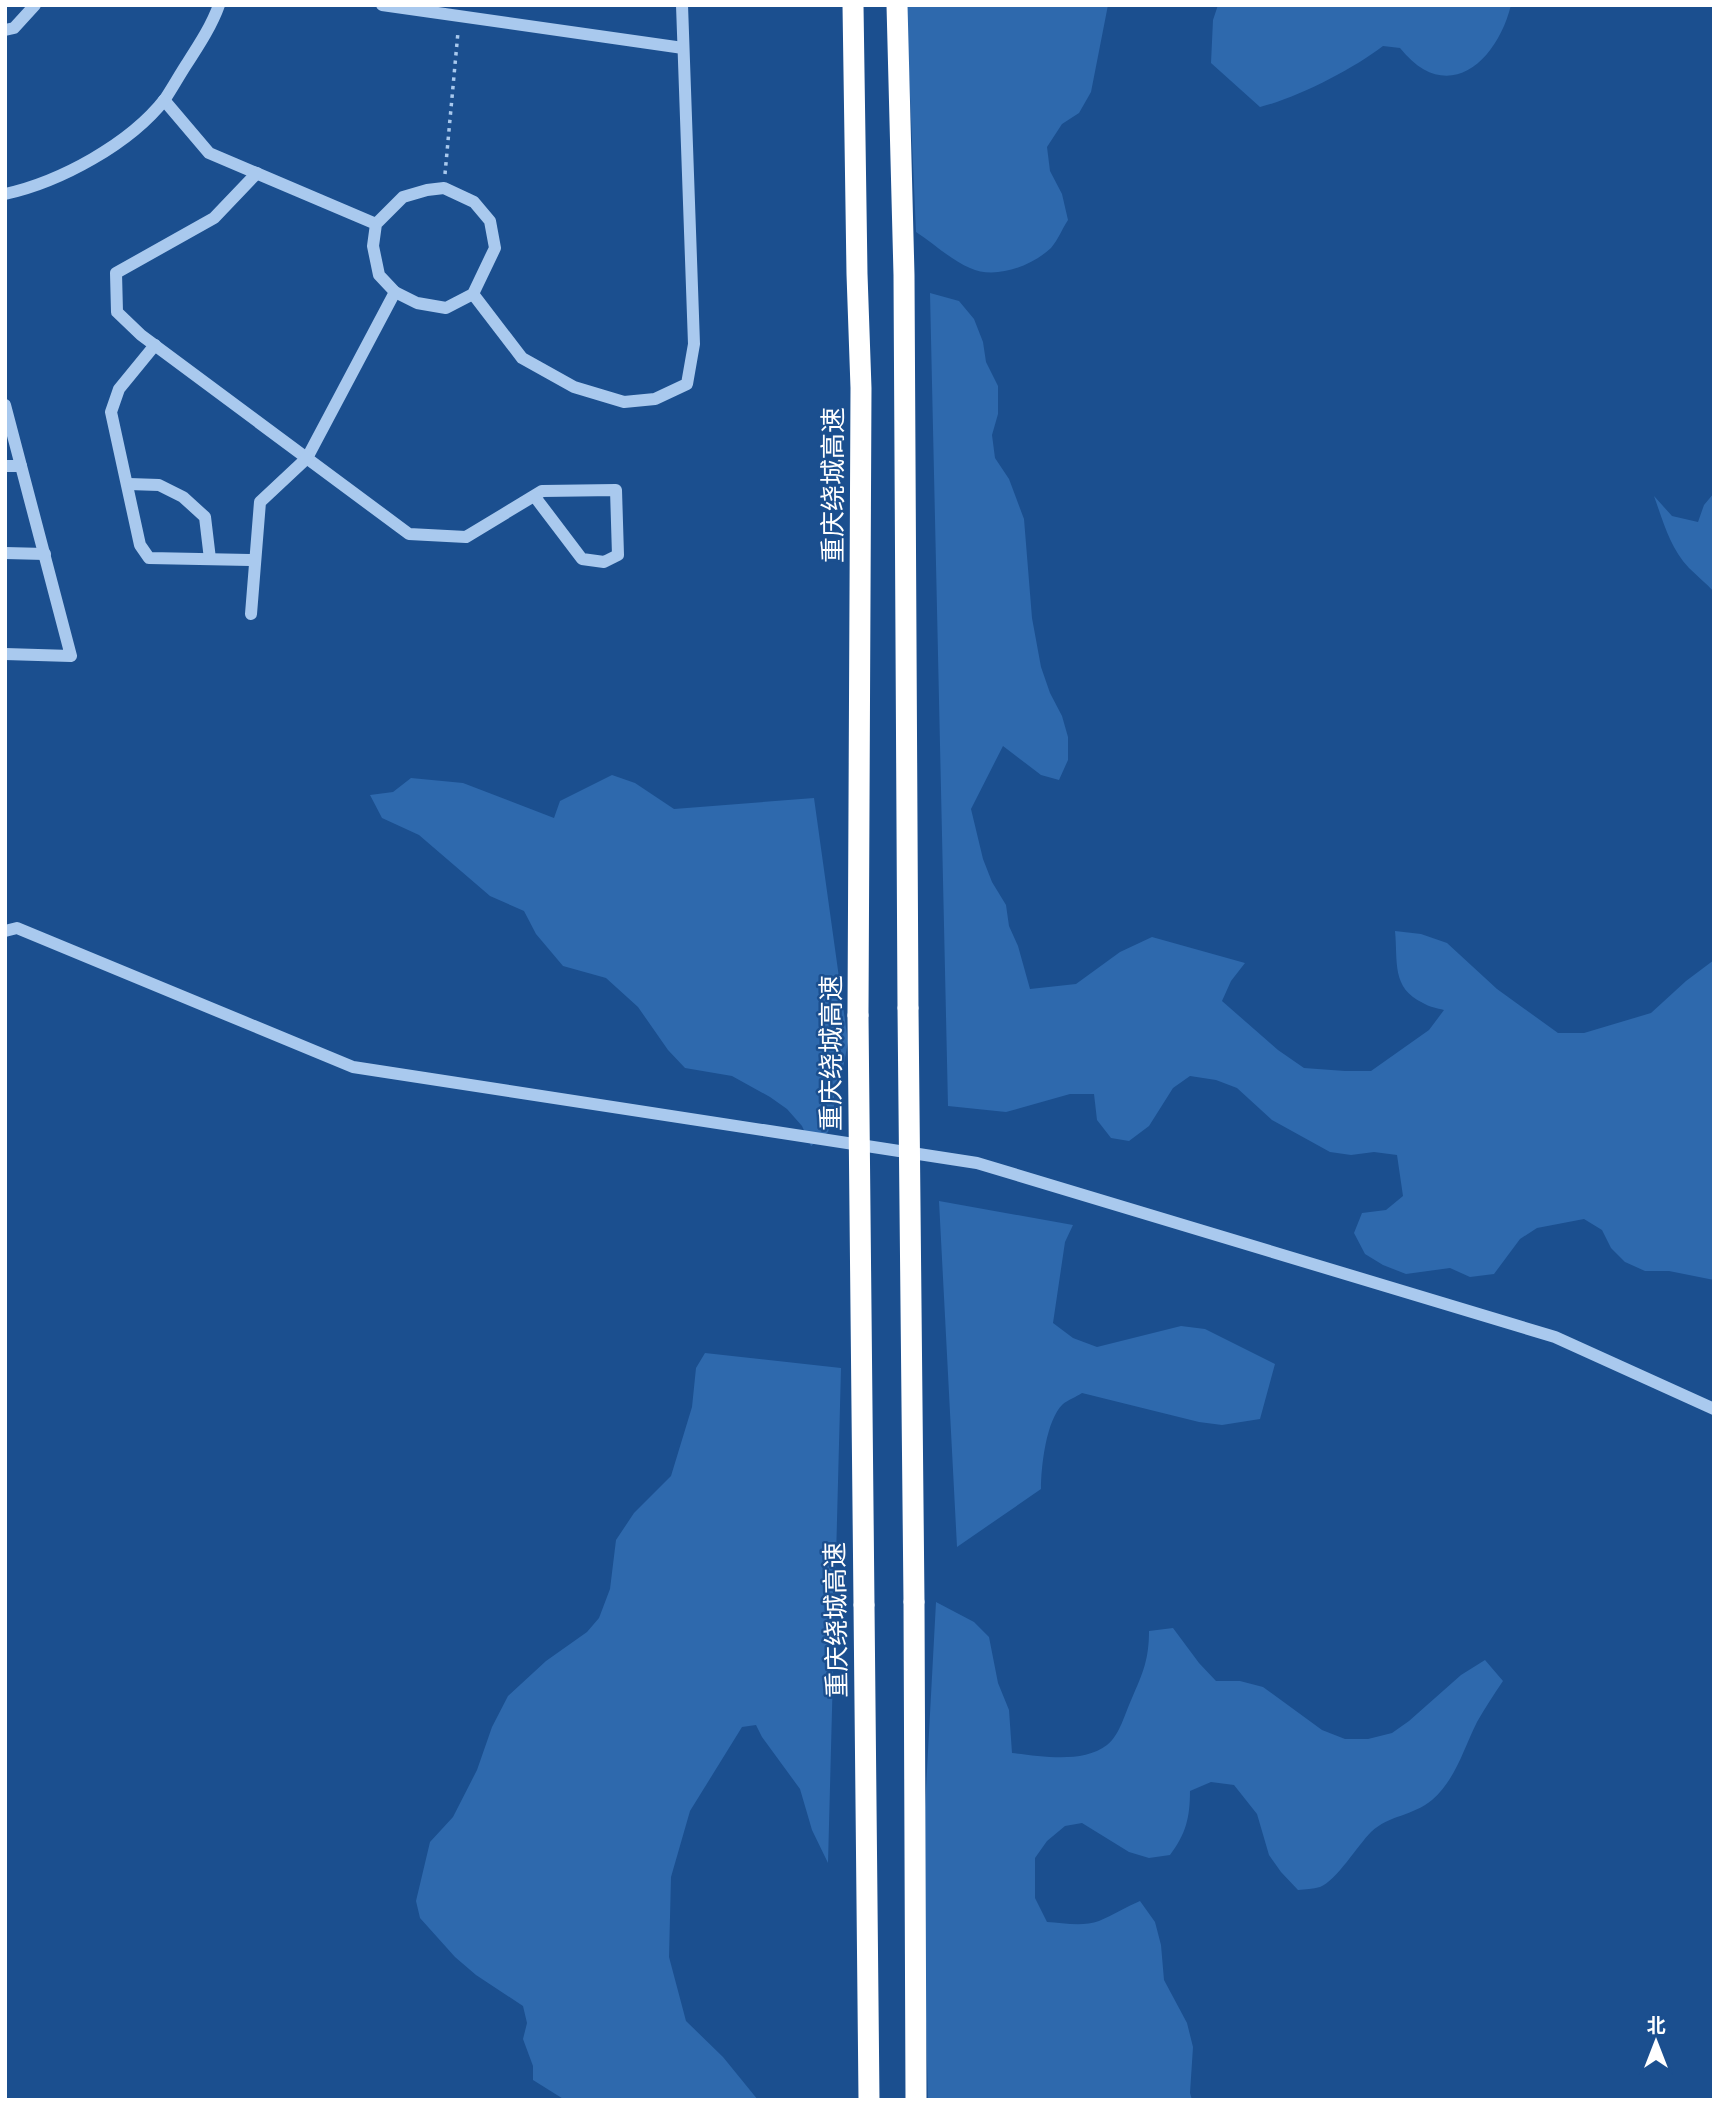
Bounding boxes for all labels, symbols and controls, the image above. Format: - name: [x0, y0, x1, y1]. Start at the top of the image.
- street label: 重庆绕城高速: [817, 407, 849, 563]
- street label: 重庆绕城高速: [815, 975, 847, 1131]
- street label: 重庆绕城高速: [819, 1542, 853, 1698]
- north arrow: [1621, 2007, 1691, 2077]
- text: 北: [1646, 2014, 1666, 2037]

